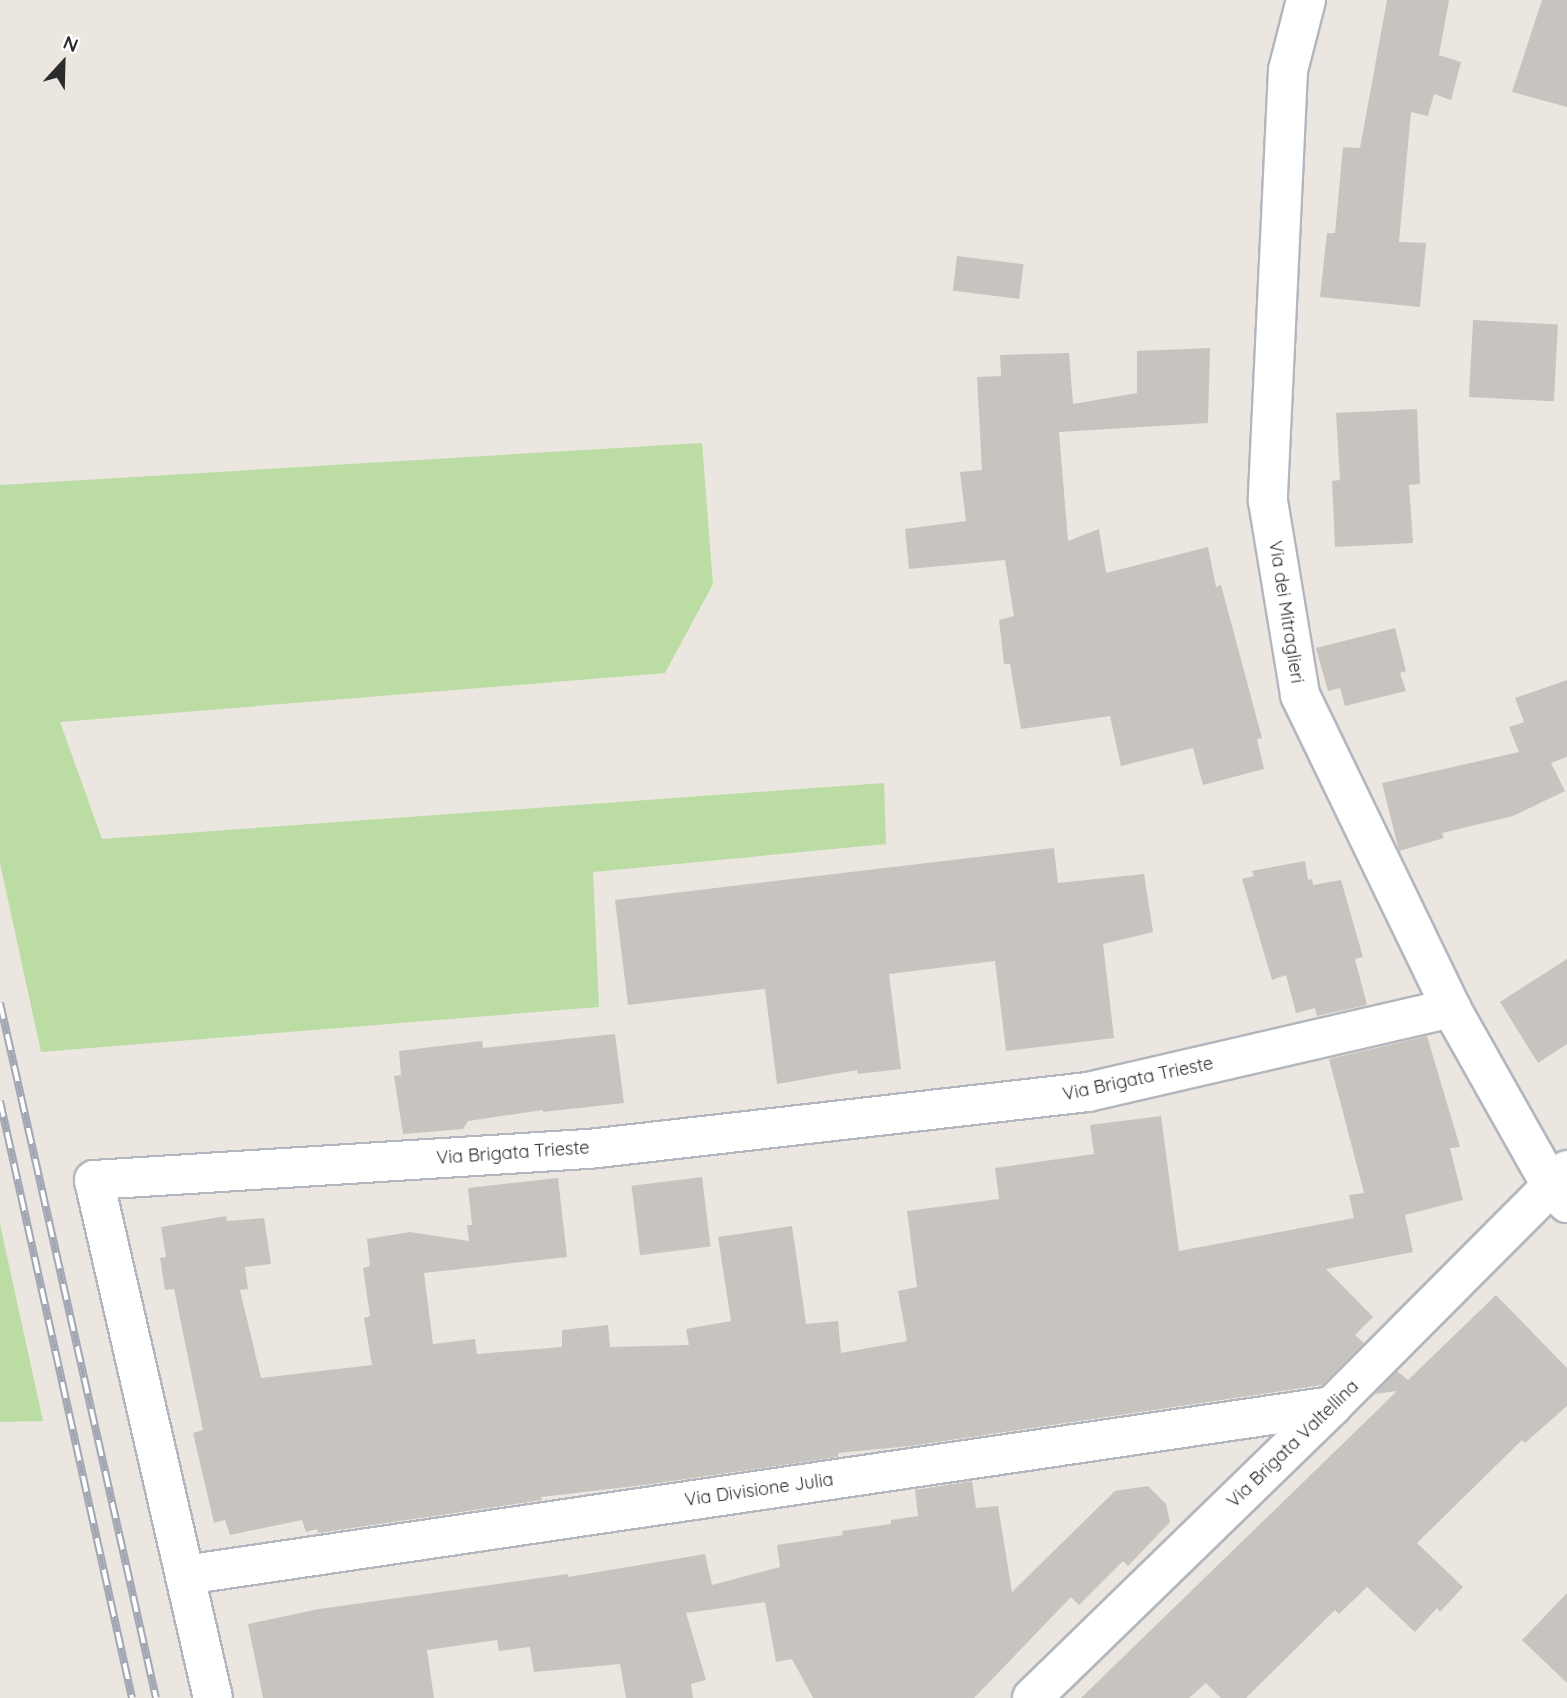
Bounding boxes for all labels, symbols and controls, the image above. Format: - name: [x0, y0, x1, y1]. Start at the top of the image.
- north arrow: [28, 28, 98, 98]
- text: N: [60, 30, 82, 57]
- street label: Via dei Mitraglieri: [1264, 539, 1308, 685]
- street label: Via Brigata Trieste: [1061, 1052, 1215, 1106]
- street label: Via Brigata Trieste: [436, 1137, 590, 1169]
- street label: Via Brigata Valtellina: [1223, 1376, 1363, 1512]
- street label: Via Divisione Julia: [683, 1469, 835, 1511]

